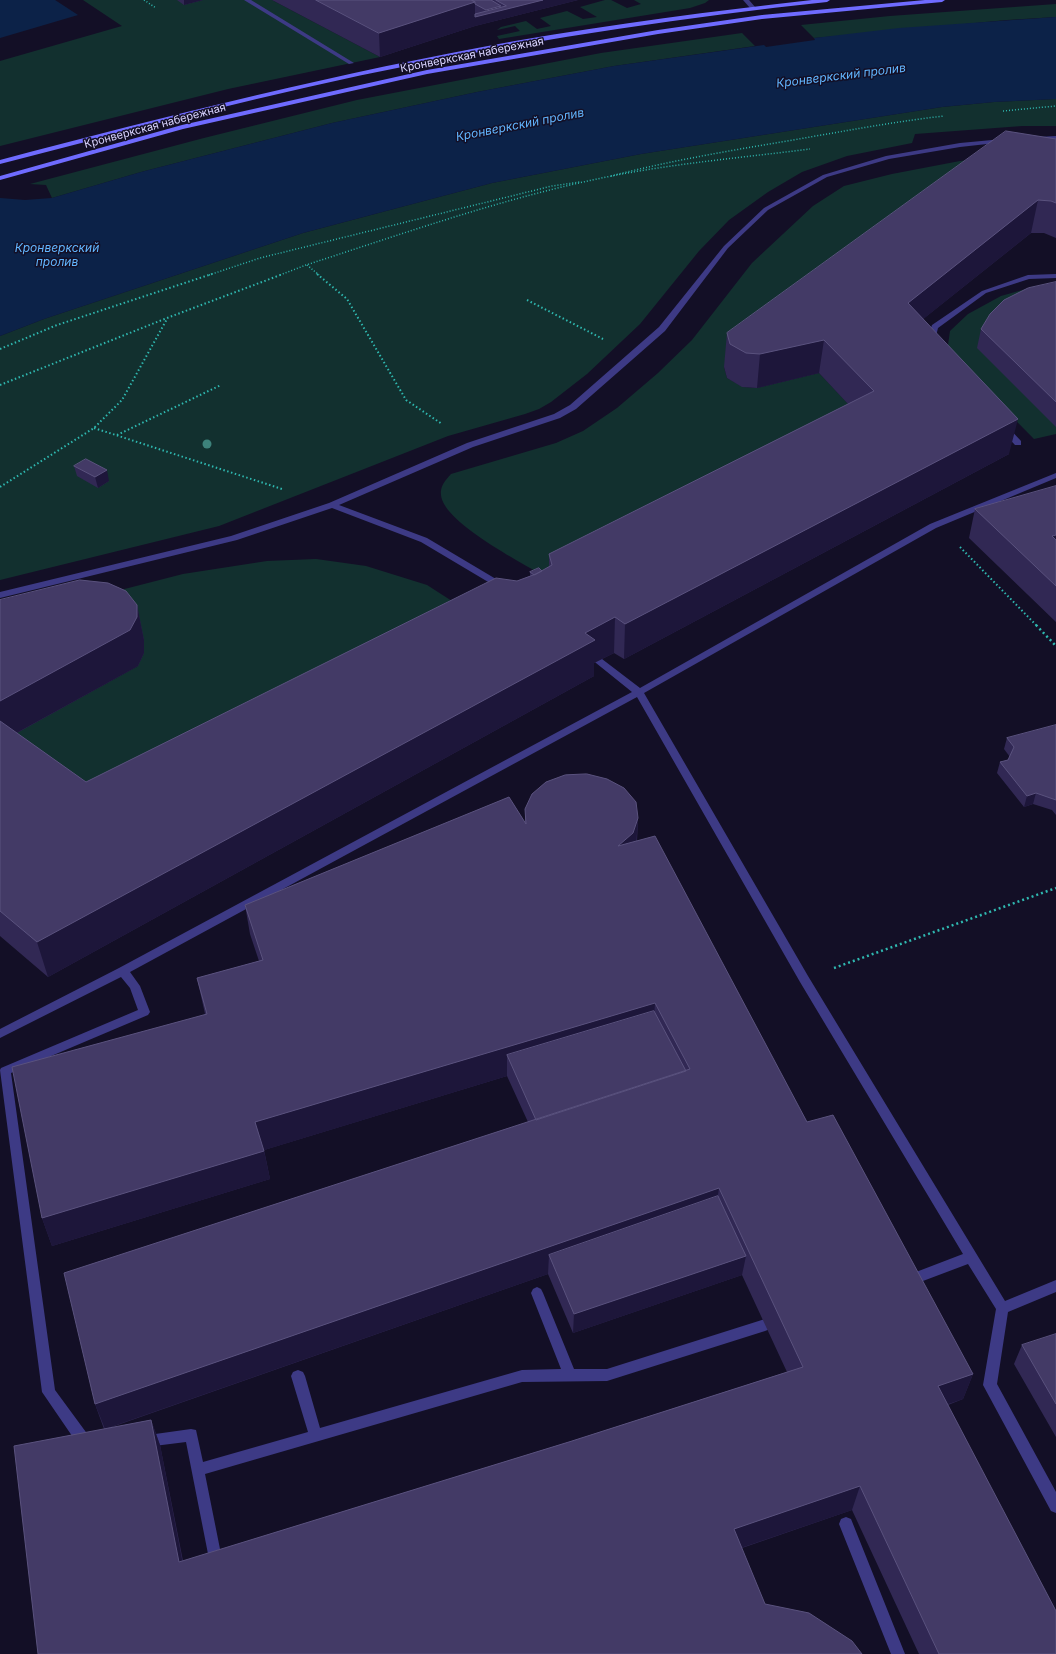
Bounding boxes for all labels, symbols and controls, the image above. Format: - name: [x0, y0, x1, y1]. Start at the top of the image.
- street label: Кронверкская набережная: [399, 35, 545, 75]
- water label: Кронверкский пролив: [775, 61, 907, 91]
- street label: Кронверкская набережная: [83, 101, 227, 151]
- water label: Кронверкский пролив: [455, 105, 585, 145]
- water label: Кронверкский пролив: [15, 241, 99, 269]

